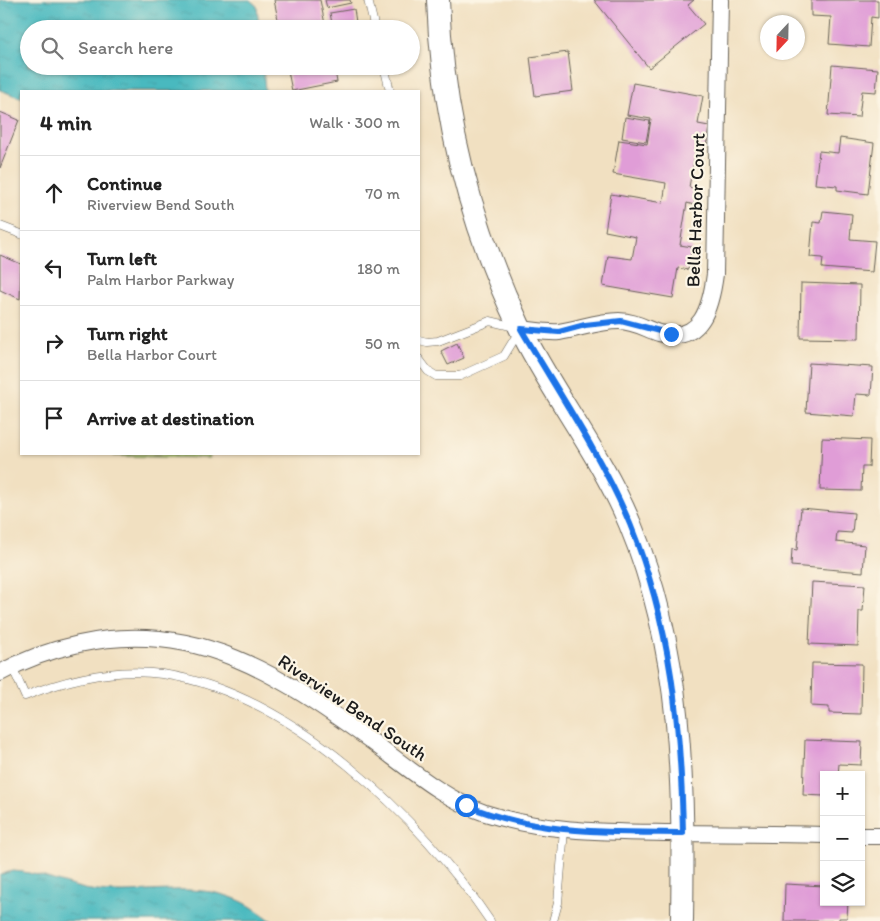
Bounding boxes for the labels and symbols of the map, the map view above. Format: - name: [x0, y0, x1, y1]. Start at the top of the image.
- north arrow: [760, 15, 805, 60]
- street label: Bella Harbor Court: [681, 132, 710, 288]
- route end: [660, 323, 683, 346]
- street label: Riverview Bend South: [274, 649, 432, 766]
- route start: [455, 794, 478, 817]

